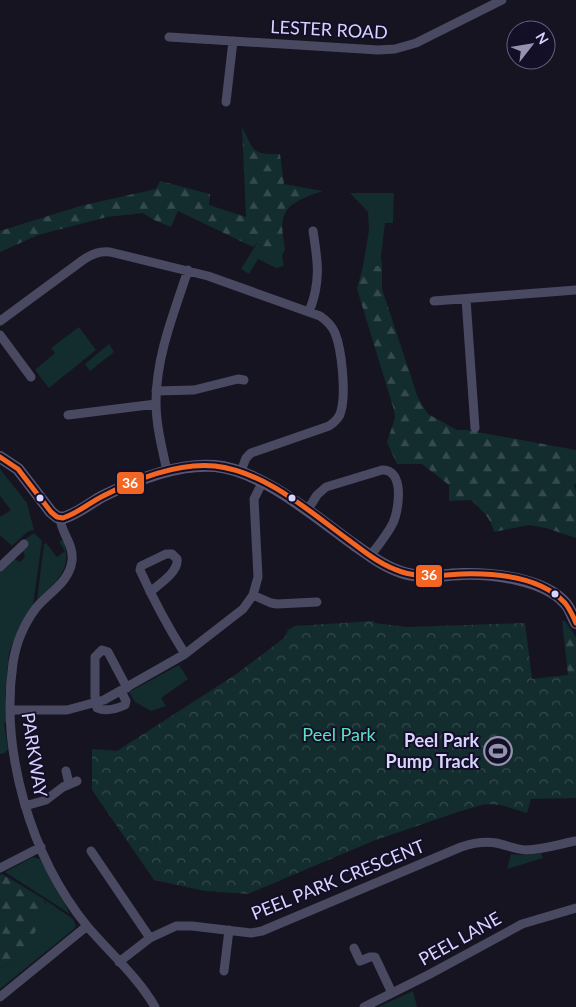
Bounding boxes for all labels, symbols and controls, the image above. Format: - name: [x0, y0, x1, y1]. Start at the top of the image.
- street label: LESTER ROAD: [270, 15, 388, 43]
- north arrow: [506, 20, 556, 70]
- text: N: [533, 29, 553, 47]
- line badge: 36: [116, 471, 145, 495]
- text: 36: [122, 474, 138, 491]
- unlabelled marker: [35, 493, 45, 503]
- unlabelled marker: [287, 493, 297, 503]
- line badge: 36: [415, 564, 443, 588]
- text: 36: [421, 566, 437, 583]
- unlabelled marker: [550, 589, 560, 599]
- street label: PARKWAY: [17, 711, 53, 799]
- park label: Peel Park: [302, 723, 377, 745]
- place label: Peel Park Pump Track: [386, 729, 479, 772]
- sports icon: Peel Park Pump Track: [483, 736, 513, 766]
- street label: PEEL PARK CRESCENT: [248, 834, 428, 924]
- street label: PEEL LANE: [415, 907, 504, 970]

